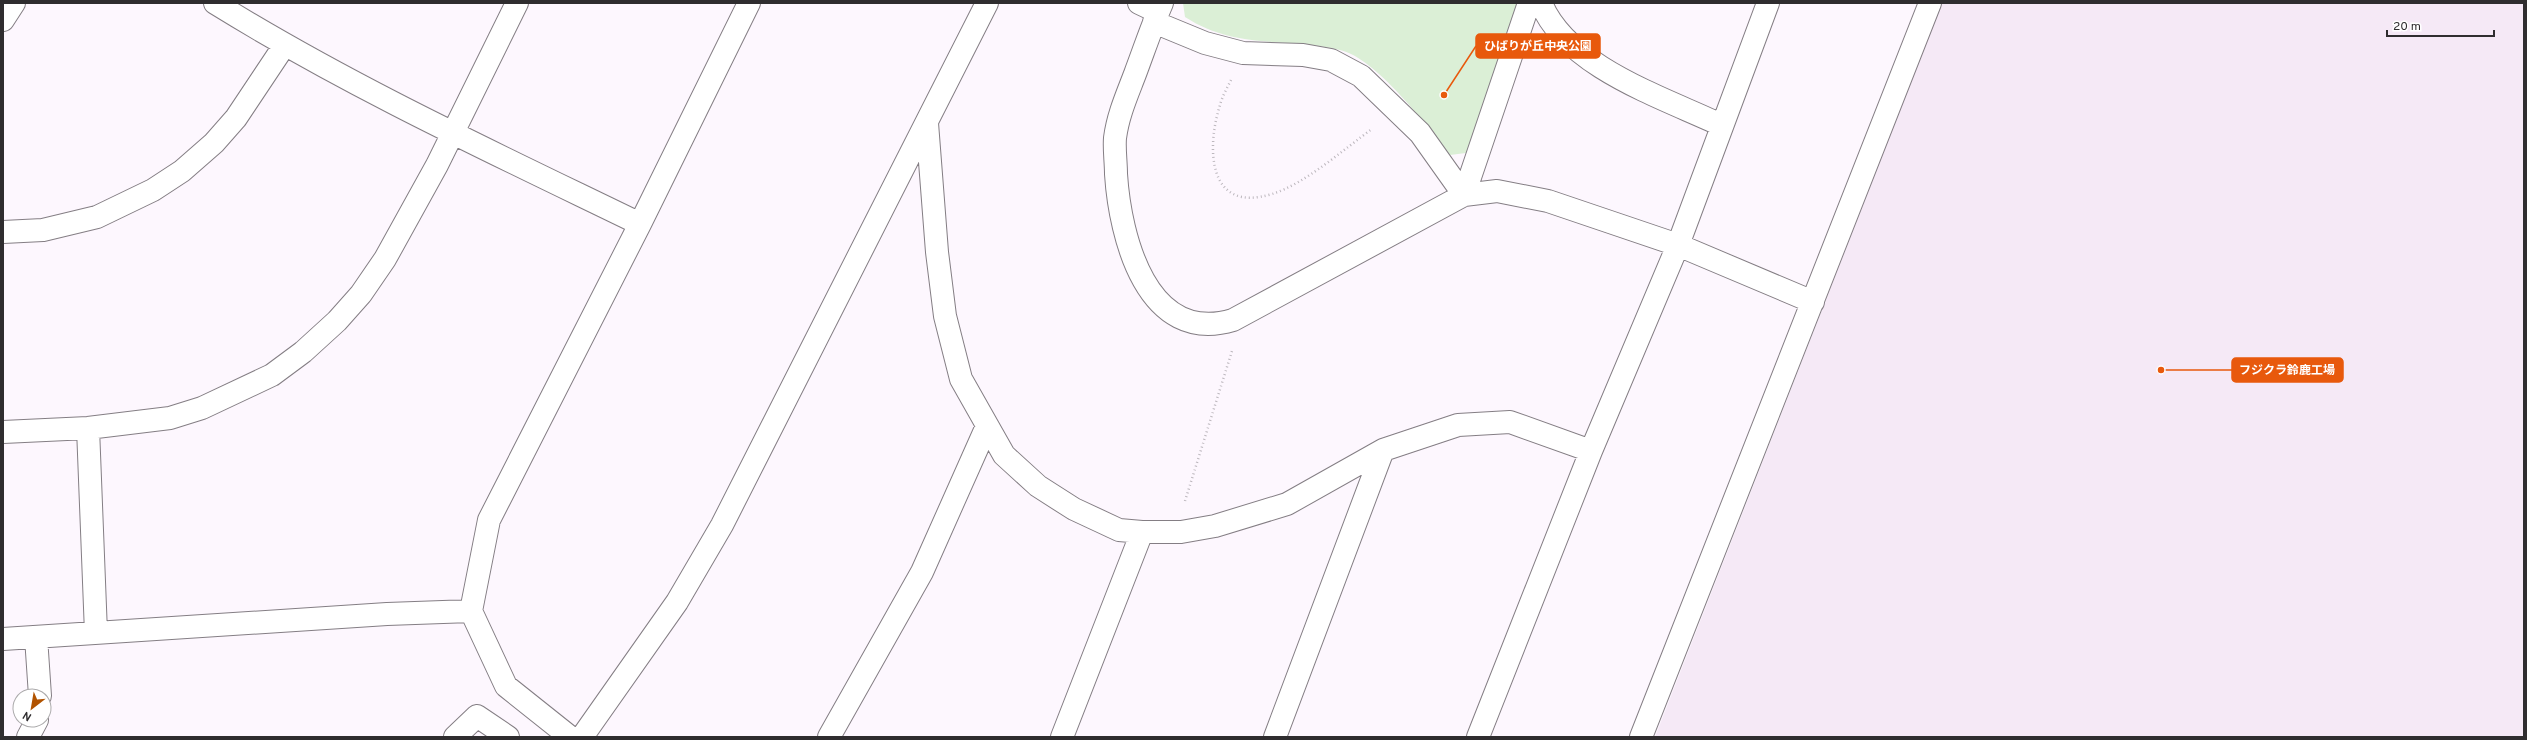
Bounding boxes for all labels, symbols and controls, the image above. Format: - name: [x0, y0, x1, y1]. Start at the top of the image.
- scale bar: [2387, 12, 2494, 38]
- text: 20 m: [2393, 19, 2421, 35]
- callout: ひばりが丘中央公園: [1476, 34, 1600, 58]
- text: ひばりが丘中央公園: [1484, 39, 1592, 55]
- callout: フジクラ鈴鹿工場: [2232, 358, 2343, 382]
- text: フジクラ鈴鹿工場: [2239, 363, 2335, 379]
- north arrow: [12, 688, 52, 728]
- text: N: [20, 708, 34, 724]

